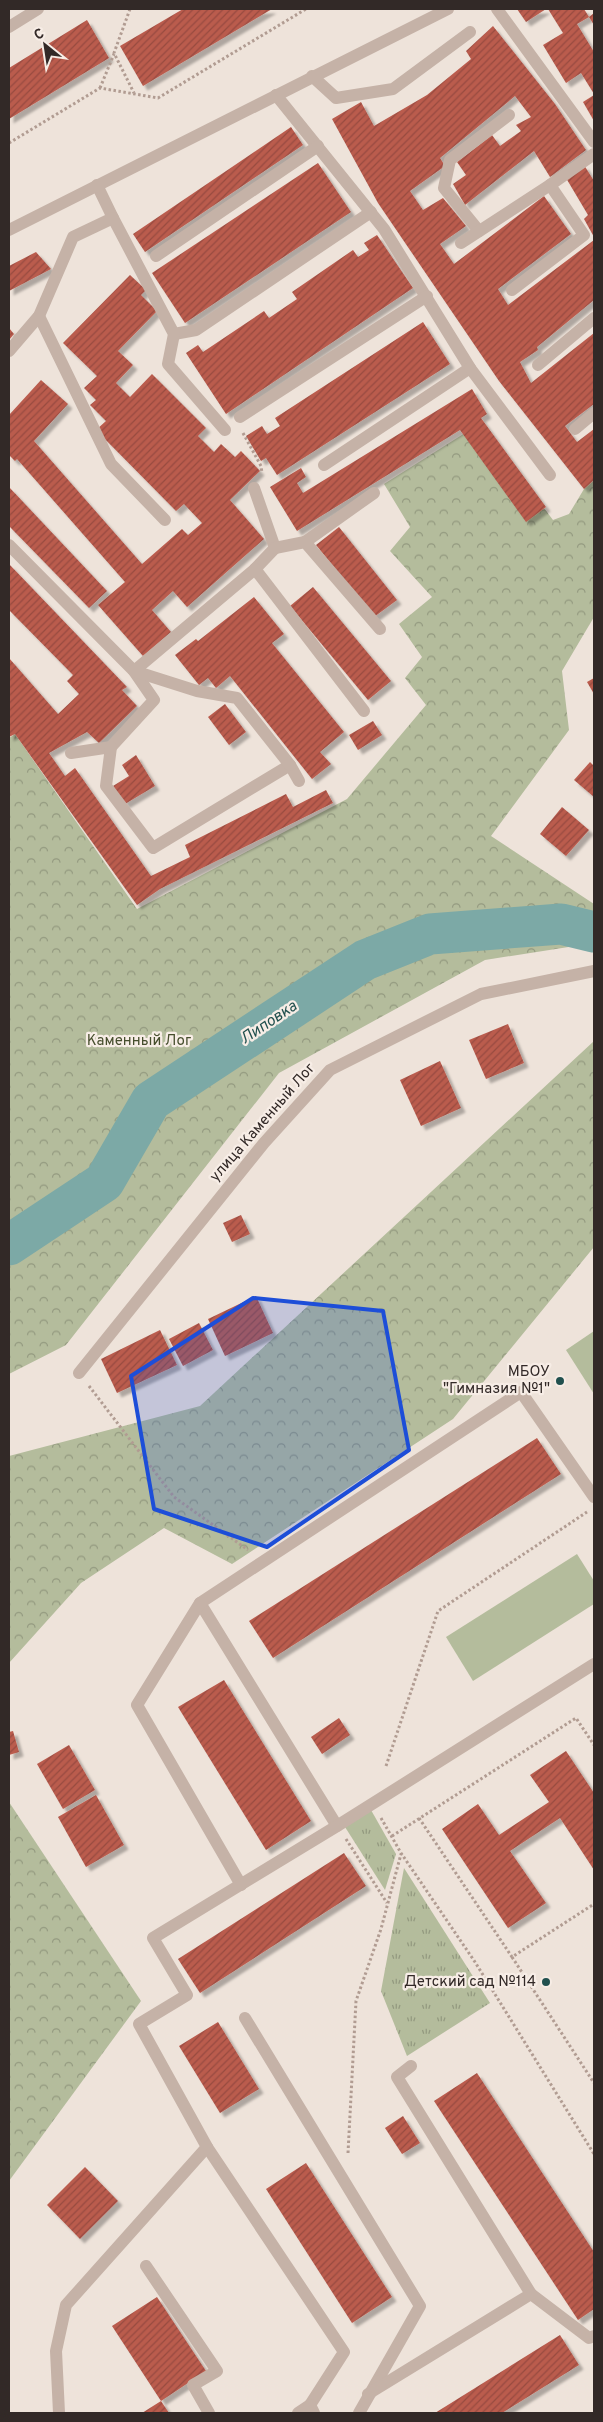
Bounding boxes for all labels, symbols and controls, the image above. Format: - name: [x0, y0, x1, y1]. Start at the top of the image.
- north arrow: [20, 20, 70, 70]
- text: С: [31, 25, 47, 45]
- water label: Липовка: [237, 996, 302, 1049]
- park label: Каменный Лог: [87, 1032, 191, 1051]
- street label: улица Каменный Лог: [206, 1060, 320, 1186]
- place label: МБОУ "Гимназия №1": [443, 1363, 550, 1399]
- marker: МБОУ "Гимназия №1": [554, 1375, 566, 1387]
- place label: Детский сад №114: [404, 1973, 536, 1992]
- marker: Детский сад №114: [540, 1976, 552, 1988]

